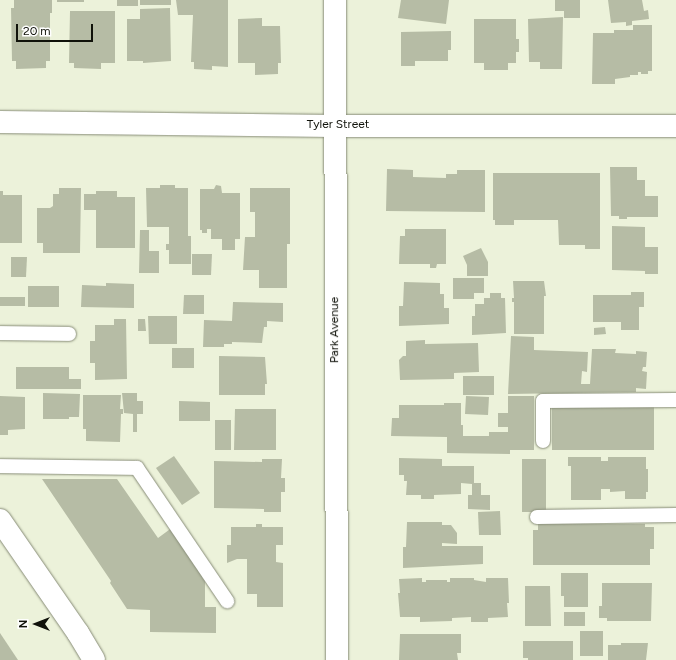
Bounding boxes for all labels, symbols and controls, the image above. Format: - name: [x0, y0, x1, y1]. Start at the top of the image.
- scale bar: [18, 16, 95, 42]
- text: 20 m: [23, 24, 51, 38]
- street label: Tyler Street: [307, 118, 369, 132]
- street label: Park Avenue: [328, 297, 342, 363]
- north arrow: [16, 604, 56, 644]
- text: N: [17, 620, 30, 628]

